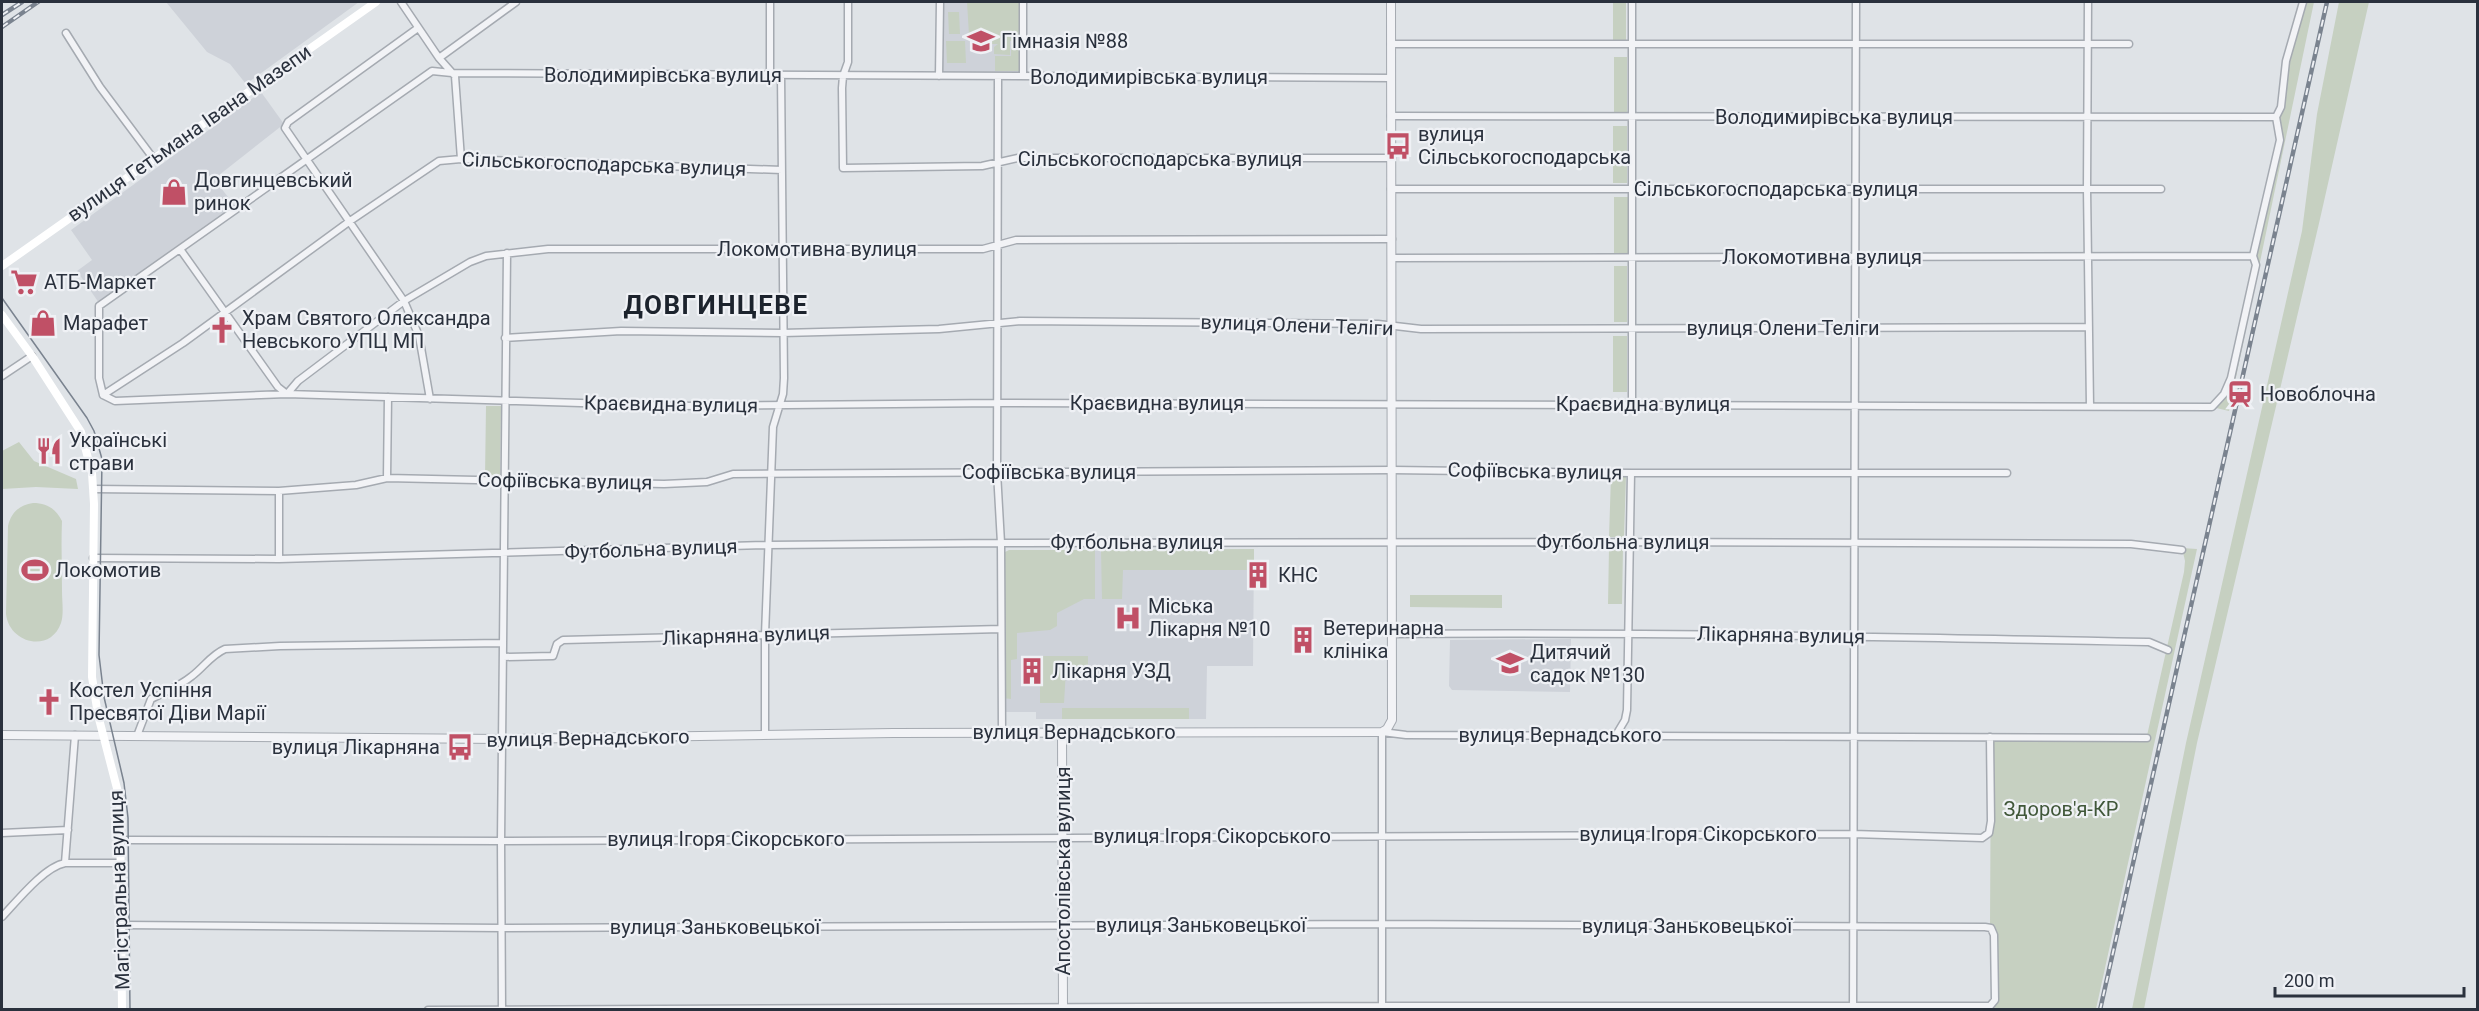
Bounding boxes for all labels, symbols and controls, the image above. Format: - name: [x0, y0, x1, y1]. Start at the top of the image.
- school or university icon: Гімназія №88: [966, 26, 996, 56]
- place label: Гімназія №88: [1001, 29, 1128, 53]
- street label: вулиця Гетьмана Івана Мазепи: [62, 39, 316, 227]
- street label: Володимирівська вулиця: [544, 63, 782, 87]
- street label: Володимирівська вулиця: [1030, 65, 1268, 89]
- street label: Володимирівська вулиця: [1715, 105, 1953, 129]
- place label: вулиця Сільськогосподарська: [1418, 122, 1631, 169]
- bus stop icon: вулиця Сільськогосподарська: [1383, 131, 1413, 161]
- street label: Сільськогосподарська вулиця: [461, 147, 747, 181]
- street label: Сільськогосподарська вулиця: [1018, 147, 1302, 171]
- place label: Довгинцевський ринок: [194, 168, 352, 215]
- shop icon: Довгинцевський ринок: [159, 177, 189, 207]
- street label: Сільськогосподарська вулиця: [1634, 177, 1918, 201]
- street label: Локомотивна вулиця: [717, 237, 917, 261]
- street label: Локомотивна вулиця: [1722, 245, 1922, 269]
- supermarket icon: АТБ-Маркет: [9, 267, 39, 297]
- place label: АТБ-Маркет: [44, 270, 157, 294]
- district label: ДОВГИНЦЕВЕ: [623, 290, 809, 320]
- place label: Храм Святого Олександра Невського УПЦ МП: [242, 306, 491, 353]
- shop icon: Марафет: [28, 308, 58, 338]
- street label: вулиця Олени Теліги: [1200, 310, 1394, 340]
- place label: Марафет: [63, 311, 148, 335]
- church icon: Храм Святого Олександра Невського УПЦ МП: [207, 315, 237, 345]
- street label: вулиця Олени Теліги: [1687, 316, 1879, 340]
- station icon: Новоблочна: [2225, 379, 2255, 409]
- place label: Новоблочна: [2260, 382, 2376, 406]
- street label: Краєвидна вулиця: [584, 390, 758, 418]
- street label: Краєвидна вулиця: [1070, 391, 1244, 415]
- street label: Краєвидна вулиця: [1556, 392, 1730, 416]
- place label: Українські страви: [69, 428, 167, 475]
- restaurant icon: Українські страви: [34, 436, 64, 466]
- street label: Софіївська вулиця: [1447, 457, 1623, 485]
- street label: Софіївська вулиця: [962, 460, 1136, 484]
- street label: Софіївська вулиця: [477, 467, 653, 495]
- street label: Футбольна вулиця: [1050, 530, 1224, 554]
- street label: Футбольна вулиця: [1536, 530, 1710, 554]
- street label: Футбольна вулиця: [564, 534, 738, 564]
- sports icon: Локомотив: [20, 555, 50, 585]
- place label: Локомотив: [55, 558, 161, 582]
- building icon: КНС: [1243, 560, 1273, 590]
- place label: КНС: [1278, 563, 1318, 587]
- place label: Міська Лікарня №10: [1148, 594, 1270, 641]
- hospital icon: Міська Лікарня №10: [1113, 603, 1143, 633]
- place label: Ветеринарна клініка: [1323, 616, 1444, 663]
- street label: Лікарняна вулиця: [661, 620, 831, 650]
- street label: Лікарняна вулиця: [1697, 622, 1865, 648]
- building icon: Ветеринарна клініка: [1288, 625, 1318, 655]
- place label: Дитячий садок №130: [1530, 640, 1645, 687]
- school or university icon: Дитячий садок №130: [1495, 648, 1525, 678]
- building icon: Лікарня УЗД: [1017, 656, 1047, 686]
- place label: Лікарня УЗД: [1052, 659, 1171, 683]
- place label: Костел Успіння Пресвятої Діви Марії: [69, 678, 267, 725]
- church icon: Костел Успіння Пресвятої Діви Марії: [34, 687, 64, 717]
- street label: вулиця Вернадського: [972, 720, 1176, 744]
- street label: вулиця Вернадського: [1458, 723, 1662, 747]
- street label: вулиця Вернадського: [486, 724, 690, 752]
- bus stop icon: вулиця Лікарняна: [445, 732, 475, 762]
- place label: вулиця Лікарняна: [272, 735, 440, 759]
- street label: Апостолівська вулиця: [1051, 766, 1075, 976]
- street label: Магістральна вулиця: [104, 790, 134, 990]
- park label: Здоров'я-КР: [2004, 797, 2118, 821]
- street label: вулиця Ігоря Сікорського: [1579, 822, 1817, 846]
- street label: вулиця Ігоря Сікорського: [1093, 824, 1331, 848]
- street label: вулиця Ігоря Сікорського: [607, 827, 845, 851]
- street label: вулиця Заньковецької: [1096, 913, 1307, 937]
- street label: вулиця Заньковецької: [1582, 914, 1793, 938]
- street label: вулиця Заньковецької: [610, 915, 821, 939]
- scale bar: [2275, 960, 2464, 998]
- text: 200 m: [2284, 970, 2335, 991]

